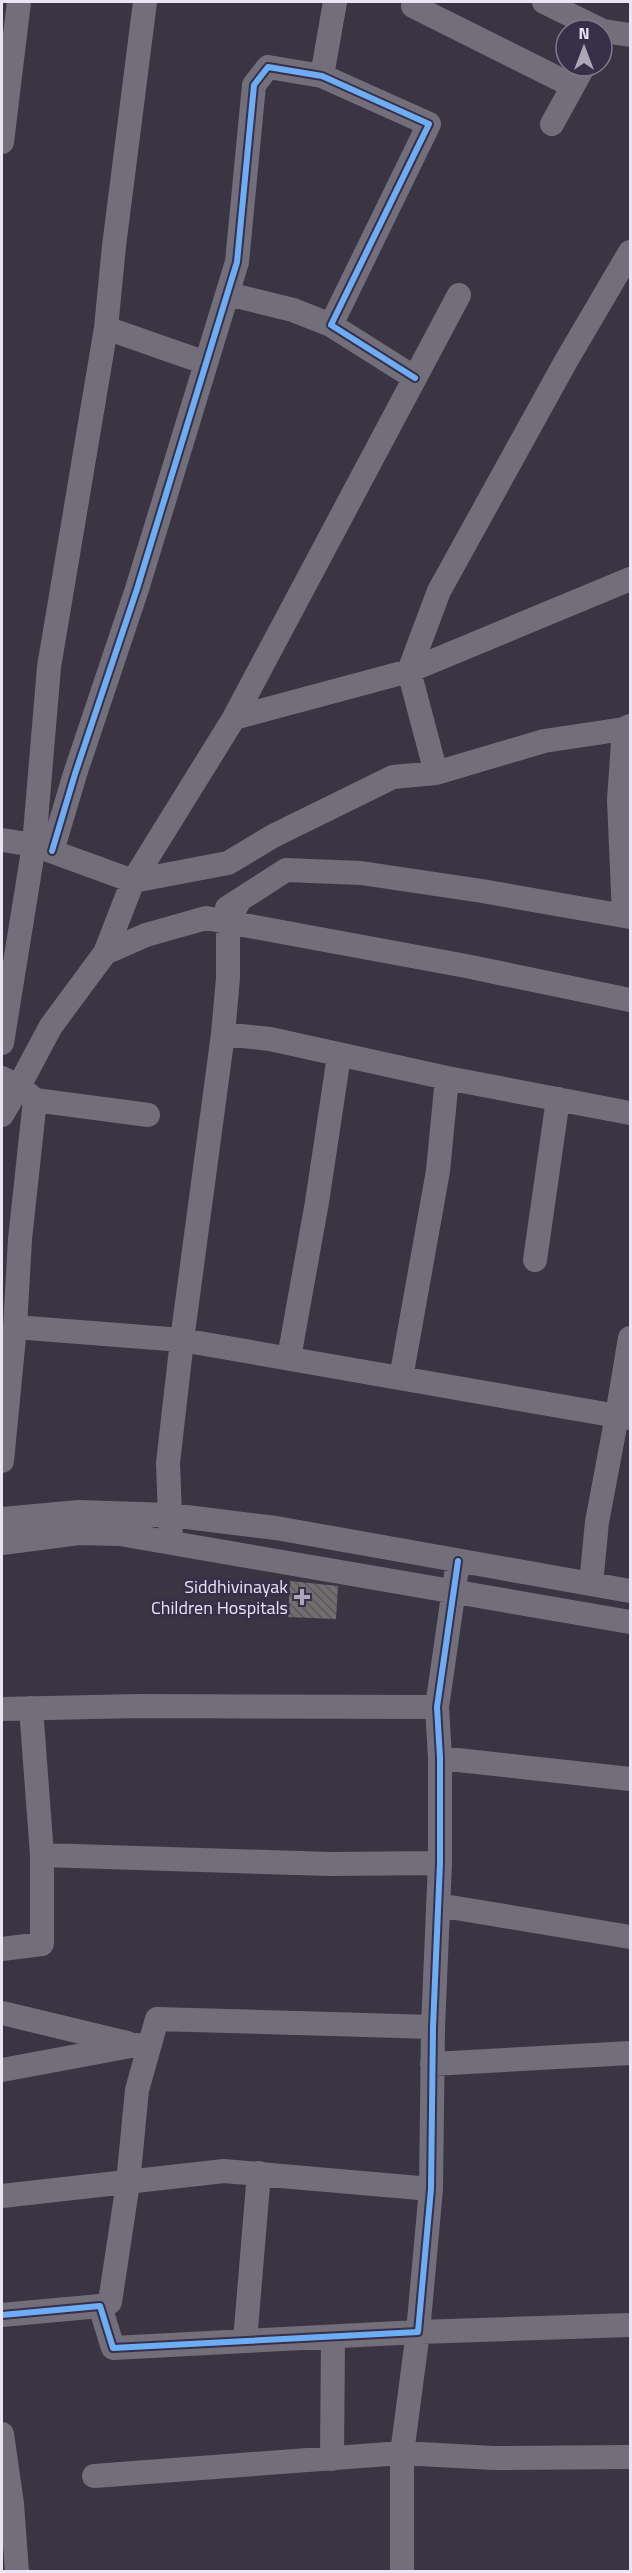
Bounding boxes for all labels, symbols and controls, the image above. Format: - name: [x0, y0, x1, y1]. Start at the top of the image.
- north arrow: [554, 18, 614, 78]
- text: N: [578, 21, 590, 45]
- place label: Siddhivinayak Children Hospitals: [151, 1573, 288, 1621]
- marker: Siddhivinayak Children Hospitals: [293, 1588, 311, 1606]

